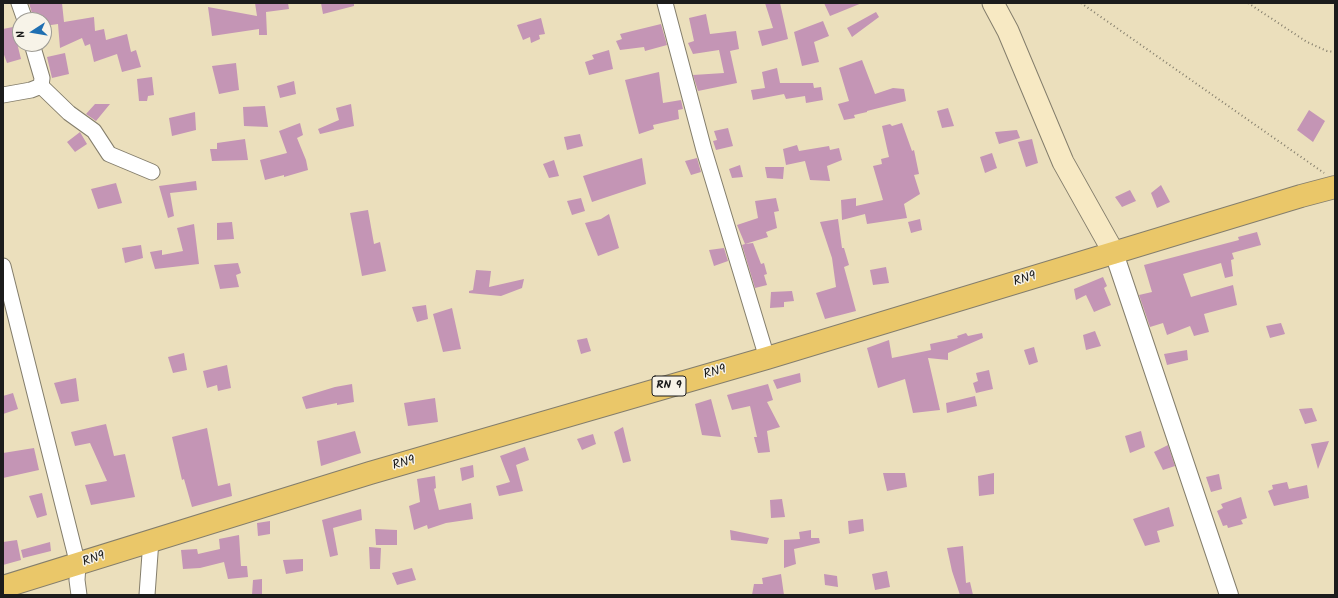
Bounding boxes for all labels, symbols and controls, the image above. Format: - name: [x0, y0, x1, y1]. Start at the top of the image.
- north arrow: [12, 12, 52, 52]
- text: N: [12, 29, 31, 40]
- street label: RN9: [1012, 269, 1038, 291]
- street label: RN9: [702, 362, 728, 384]
- road number: RN 9: [652, 376, 686, 396]
- street label: RN9: [391, 453, 417, 475]
- street label: RN9: [81, 549, 107, 571]

